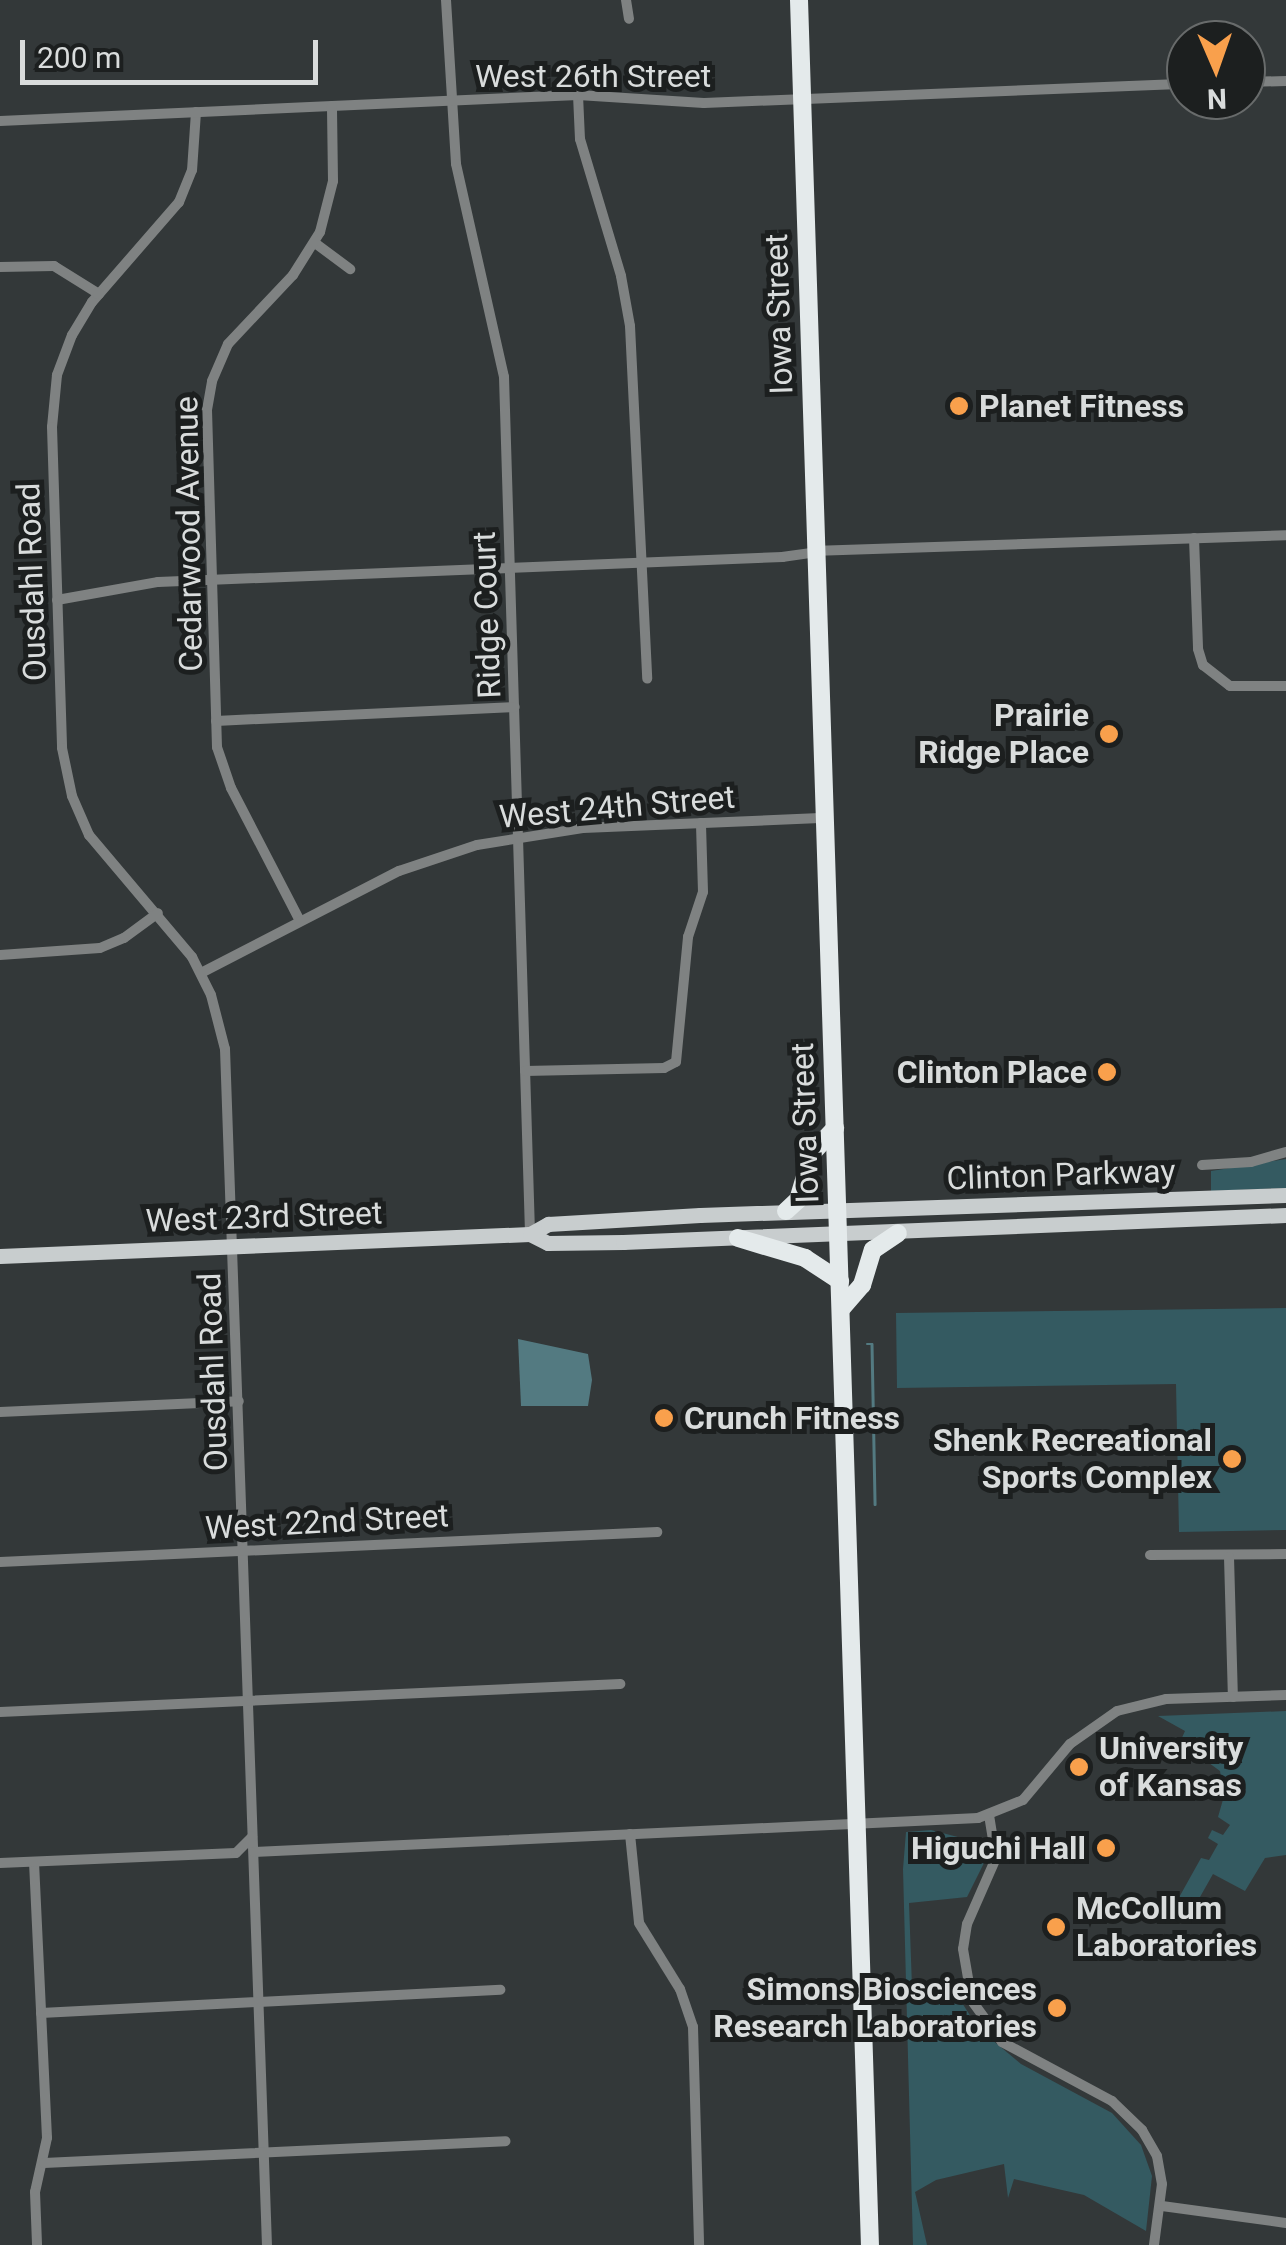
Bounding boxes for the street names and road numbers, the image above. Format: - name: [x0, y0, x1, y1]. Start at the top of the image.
- street label: West 26th Street: [475, 57, 711, 95]
- street label: Iowa Street: [757, 233, 801, 395]
- street label: Cedarwood Avenue: [167, 396, 211, 672]
- street label: Ousdahl Road: [9, 482, 55, 682]
- street label: Ridge Court: [465, 531, 509, 699]
- street label: West 24th Street: [498, 778, 736, 836]
- street label: Iowa Street: [783, 1042, 827, 1204]
- street label: Clinton Parkway: [946, 1152, 1176, 1198]
- street label: West 23rd Street: [145, 1194, 383, 1240]
- street label: Ousdahl Road: [190, 1272, 236, 1472]
- street label: West 22nd Street: [204, 1496, 450, 1548]

